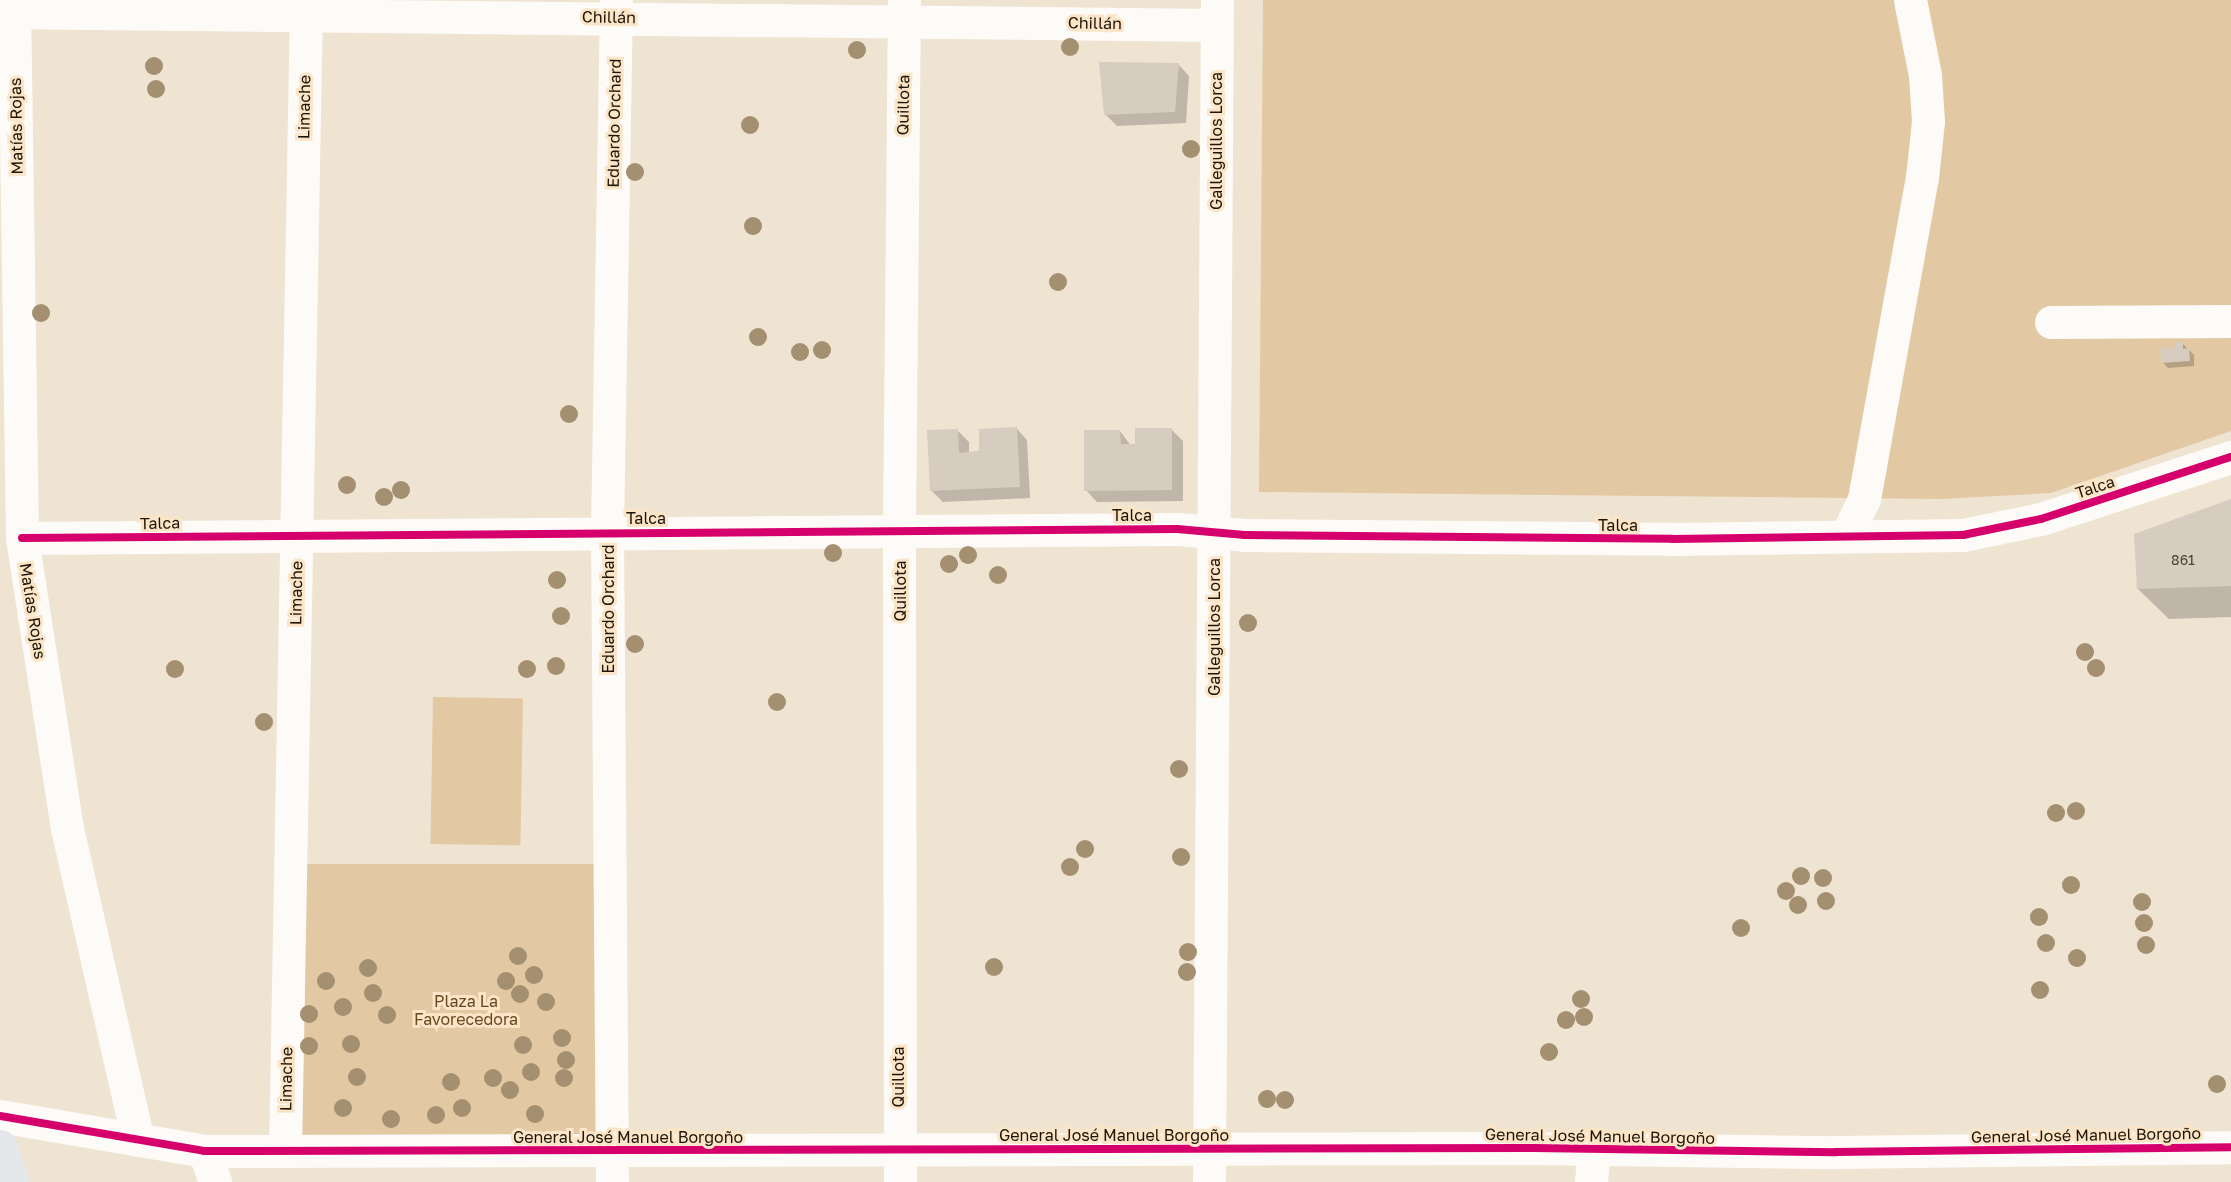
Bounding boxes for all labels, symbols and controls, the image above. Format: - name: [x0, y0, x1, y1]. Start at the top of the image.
- street label: Chillán: [582, 7, 636, 27]
- street label: Chillán: [1068, 13, 1122, 33]
- street label: Eduardo Orchard: [603, 58, 625, 188]
- street label: Galleguillos Lorca: [1206, 72, 1226, 210]
- street label: Quillota: [893, 74, 913, 136]
- street label: Limache: [294, 75, 314, 139]
- street label: Matías Rojas: [6, 77, 26, 175]
- street label: Talca: [2073, 472, 2117, 502]
- street label: Talca: [1112, 505, 1152, 525]
- street label: Talca: [626, 508, 666, 528]
- street label: Talca: [140, 513, 180, 533]
- street label: Talca: [1598, 515, 1638, 535]
- street label: Eduardo Orchard: [598, 544, 618, 674]
- house number: 861: [2171, 552, 2195, 568]
- street label: Galleguillos Lorca: [1204, 558, 1224, 696]
- street label: Limache: [286, 561, 306, 625]
- street label: Quillota: [890, 561, 910, 621]
- street label: Matías Rojas: [16, 562, 50, 660]
- park label: Plaza La Favorecedora: [414, 991, 518, 1029]
- street label: Limache: [276, 1047, 296, 1111]
- street label: Quillota: [888, 1047, 908, 1107]
- street label: General José Manuel Borgoño: [1971, 1123, 2201, 1147]
- street label: General José Manuel Borgoño: [1485, 1124, 1715, 1148]
- street label: General José Manuel Borgoño: [999, 1125, 1229, 1145]
- street label: General José Manuel Borgoño: [513, 1127, 743, 1147]

